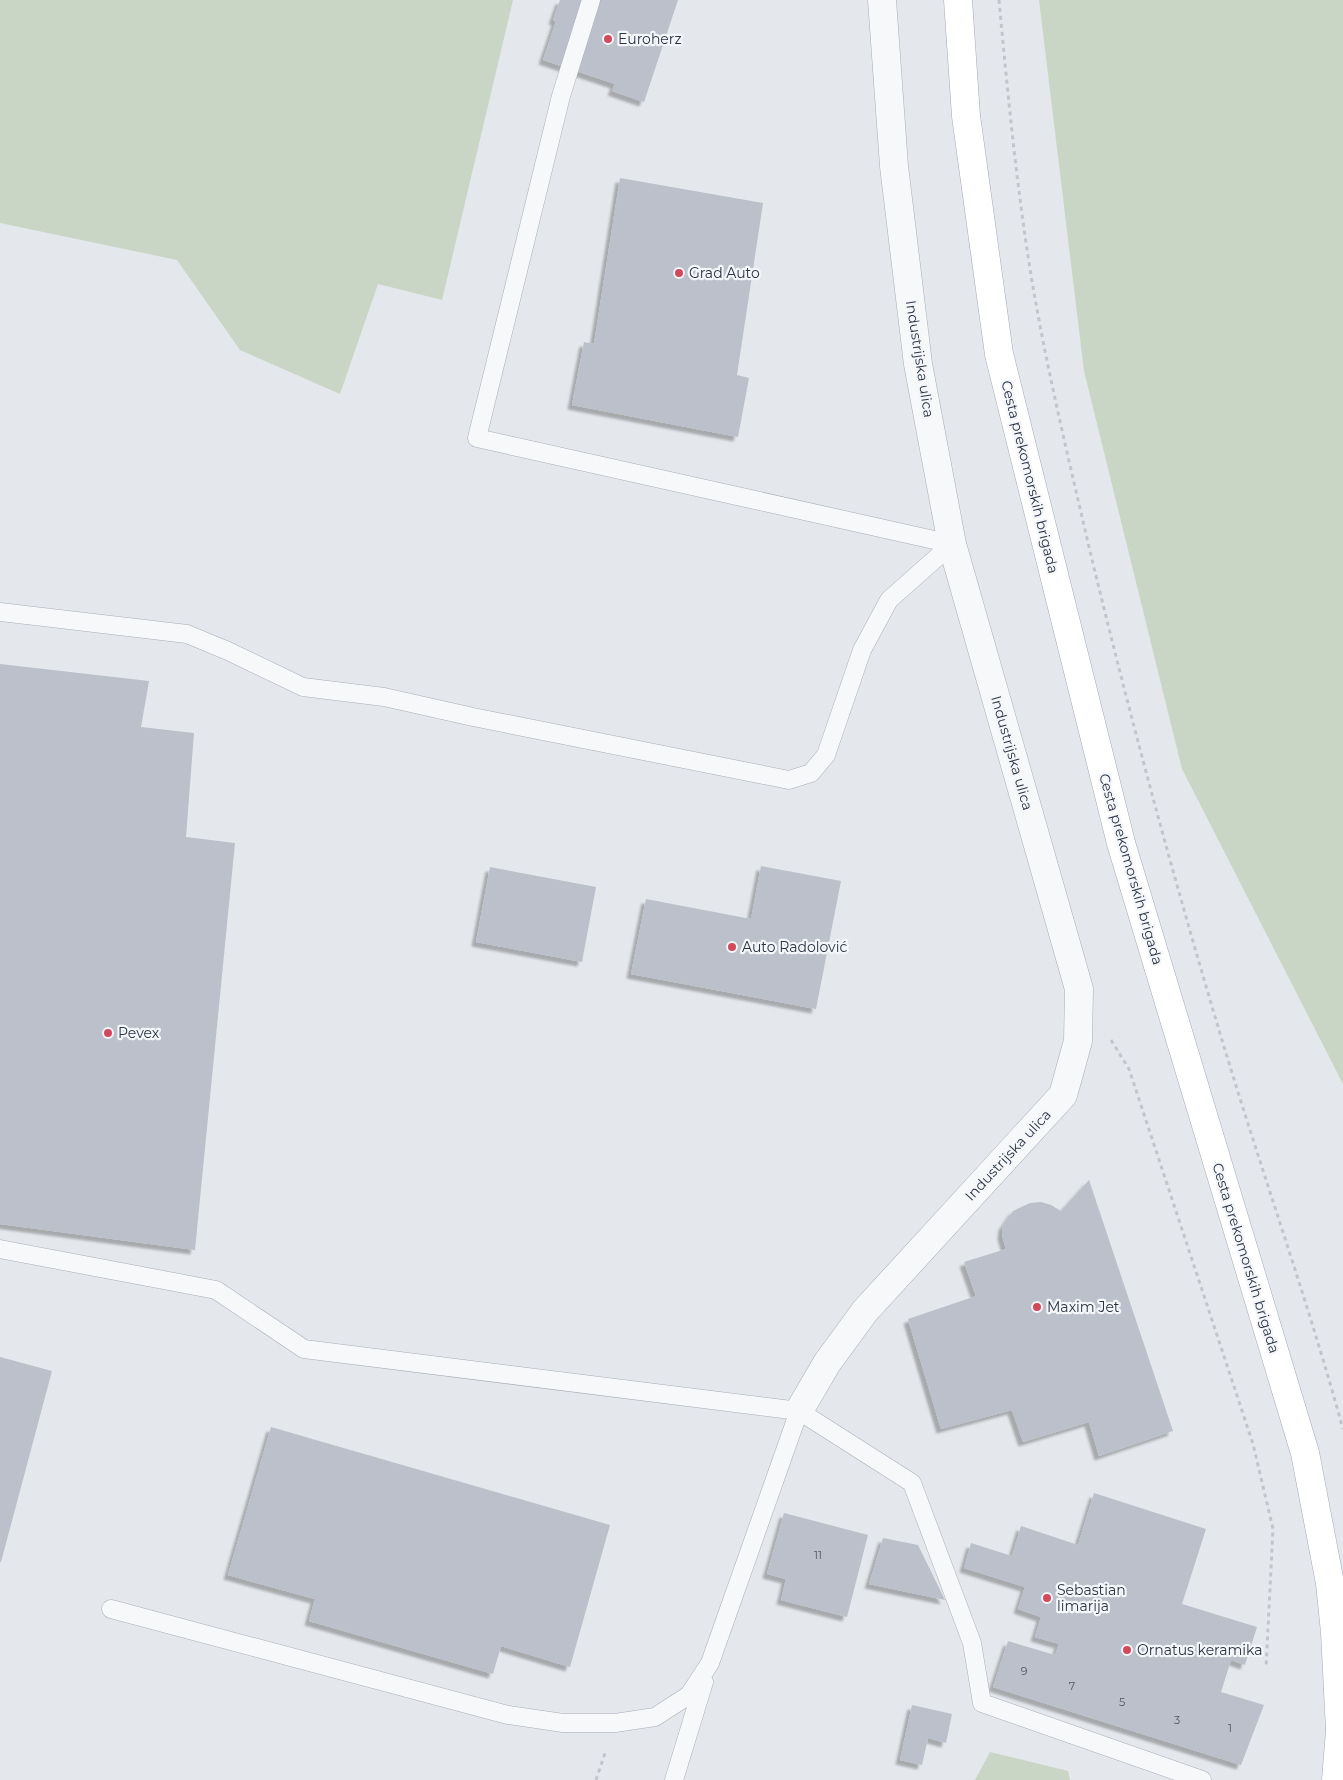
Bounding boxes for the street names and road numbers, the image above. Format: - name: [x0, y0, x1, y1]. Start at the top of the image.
- street label: Industrijska ulica: [902, 299, 938, 419]
- street label: Cesta prekomorskih brigada: [997, 379, 1063, 575]
- street label: Industrijska ulica: [987, 694, 1037, 812]
- street label: Cesta prekomorskih brigada: [1095, 771, 1167, 967]
- street label: Industrijska ulica: [961, 1106, 1055, 1204]
- street label: Cesta prekomorskih brigada: [1208, 1161, 1284, 1355]

